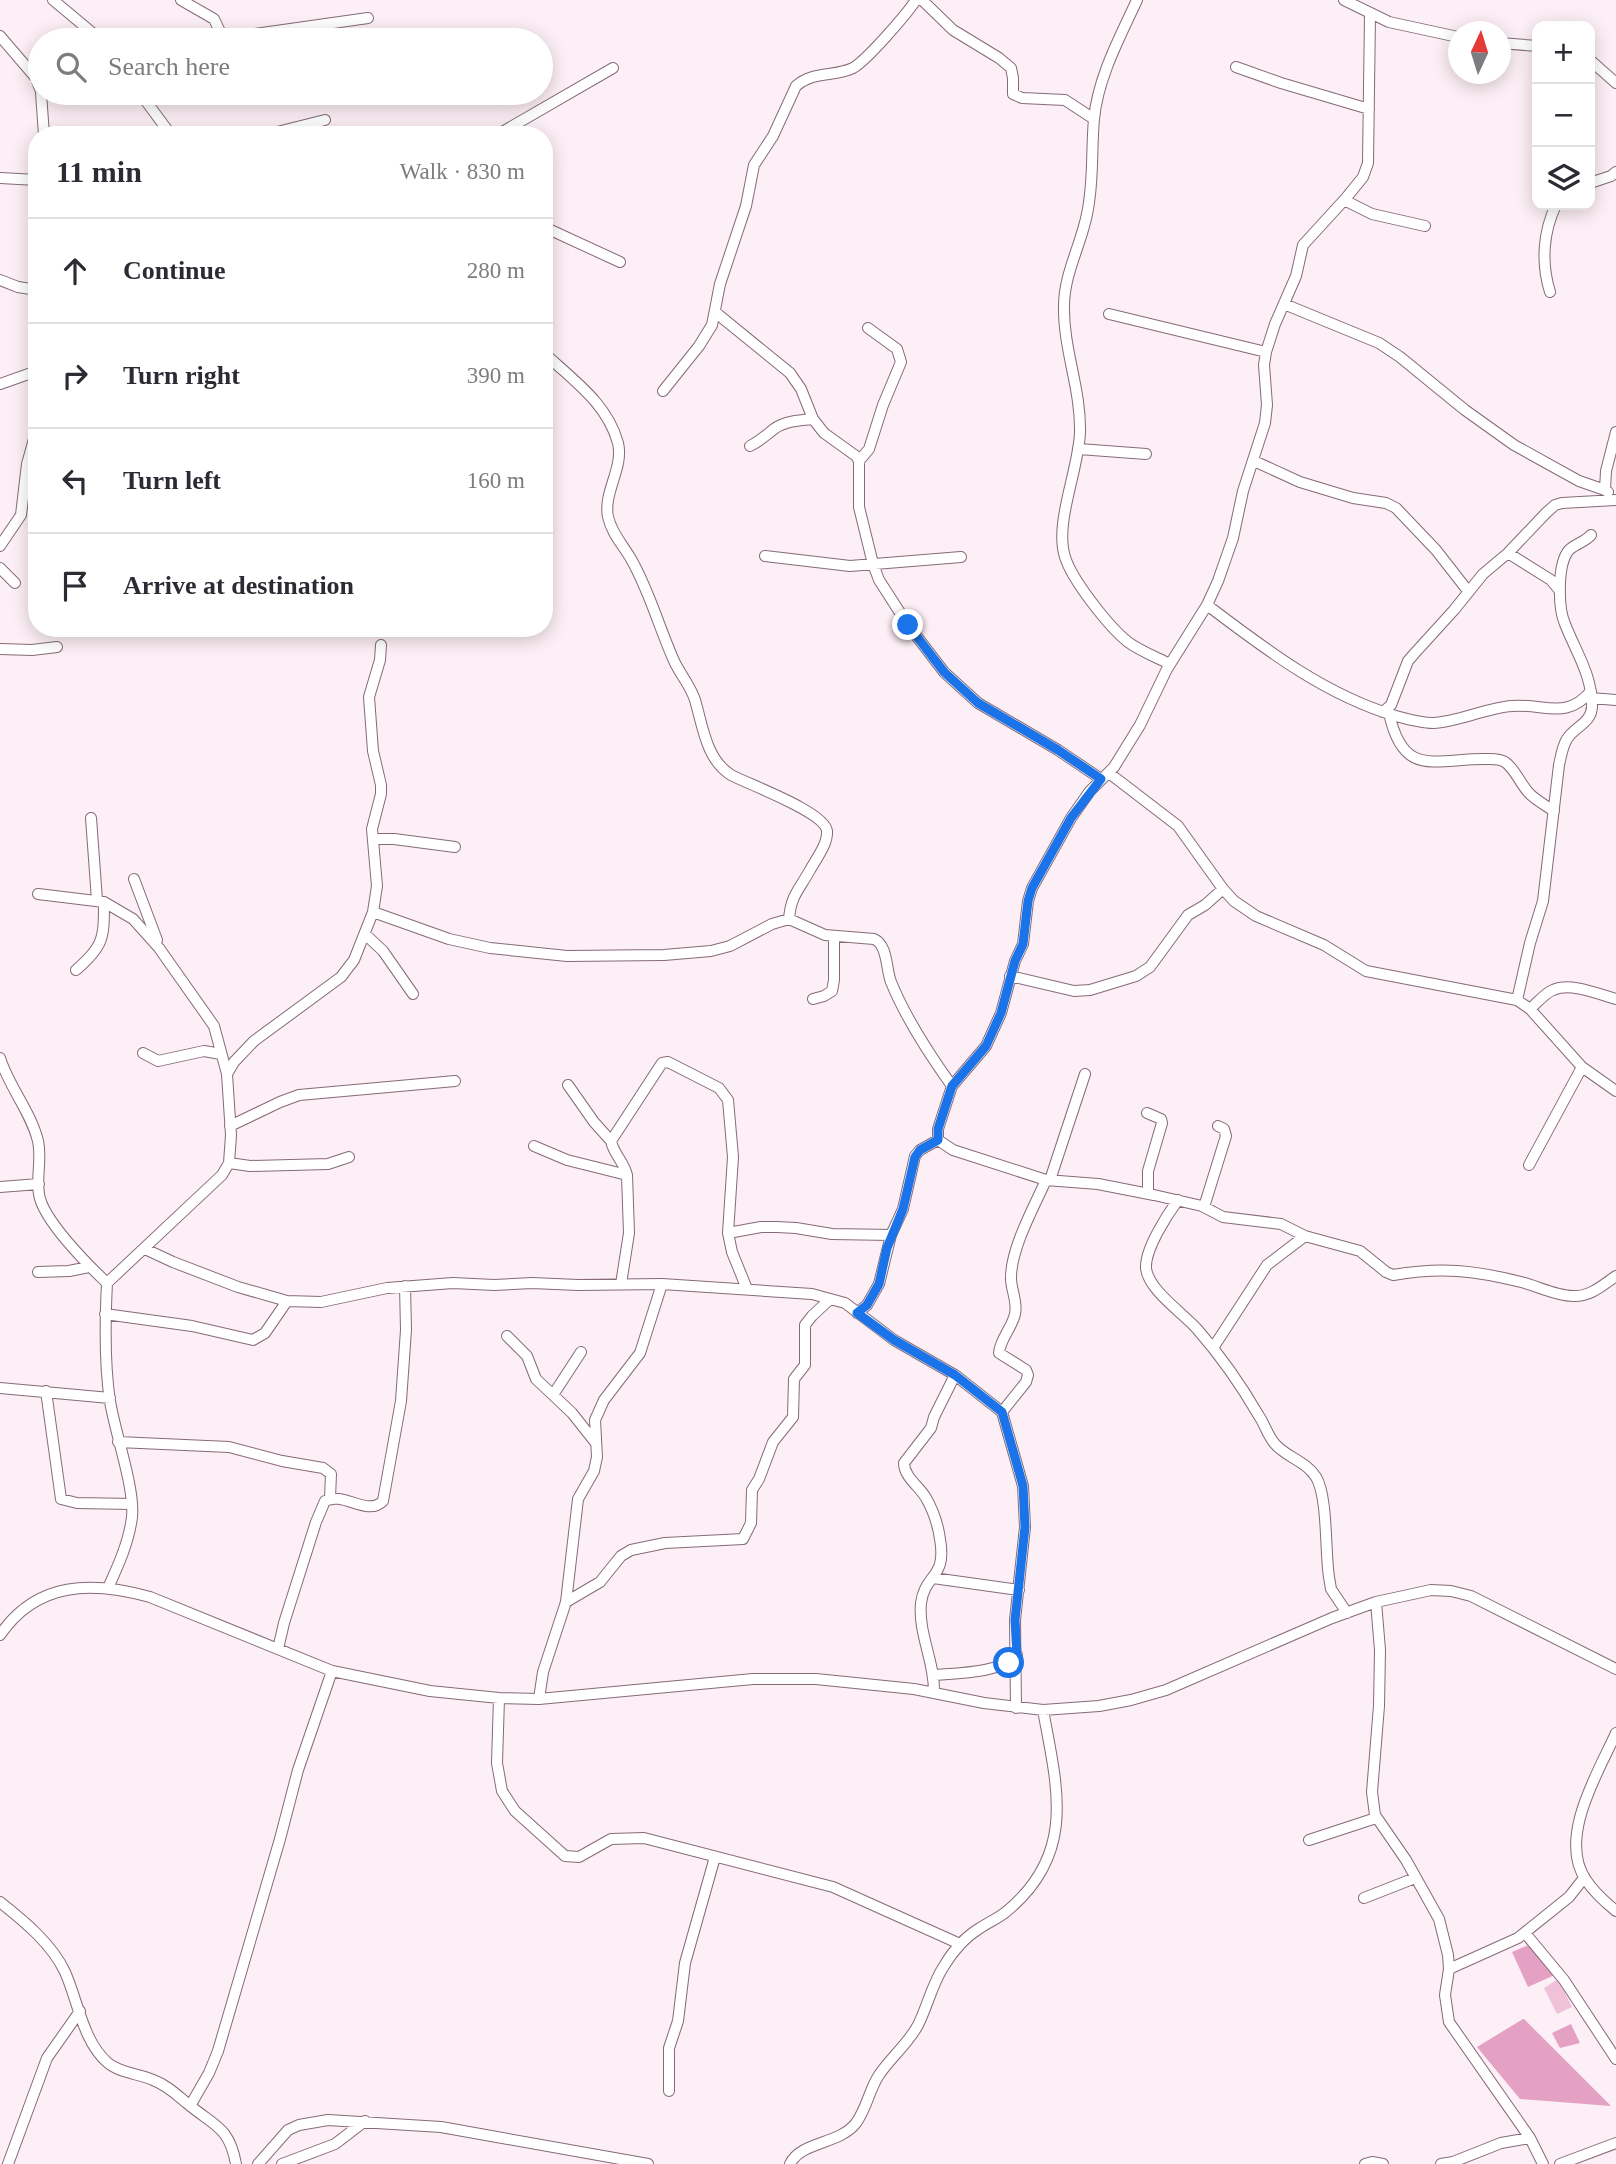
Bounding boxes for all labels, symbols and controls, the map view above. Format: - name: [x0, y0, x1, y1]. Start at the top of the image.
- north arrow: [1448, 21, 1511, 84]
- map controls: [1532, 21, 1595, 210]
- button: +: [1532, 21, 1595, 84]
- search box: [28, 28, 553, 105]
- icon: search: [52, 48, 90, 86]
- text: Search here: [108, 52, 230, 81]
- button: −: [1532, 84, 1595, 147]
- button: layers: [1532, 147, 1595, 210]
- text: 11 min: [56, 155, 142, 188]
- text: Walk · 830 m: [400, 159, 525, 184]
- icon: ahead: [56, 252, 94, 290]
- text: Continue: [123, 256, 226, 285]
- text: 280 m: [467, 258, 525, 283]
- icon: right: [56, 357, 94, 395]
- text: Turn right: [123, 361, 240, 390]
- text: 390 m: [467, 363, 525, 388]
- icon: left: [56, 462, 94, 500]
- text: Turn left: [123, 466, 221, 495]
- text: 160 m: [467, 468, 525, 493]
- icon: arrive: [56, 567, 94, 605]
- text: Arrive at destination: [123, 571, 354, 600]
- route end: [892, 609, 923, 640]
- route start: [993, 1647, 1024, 1678]

